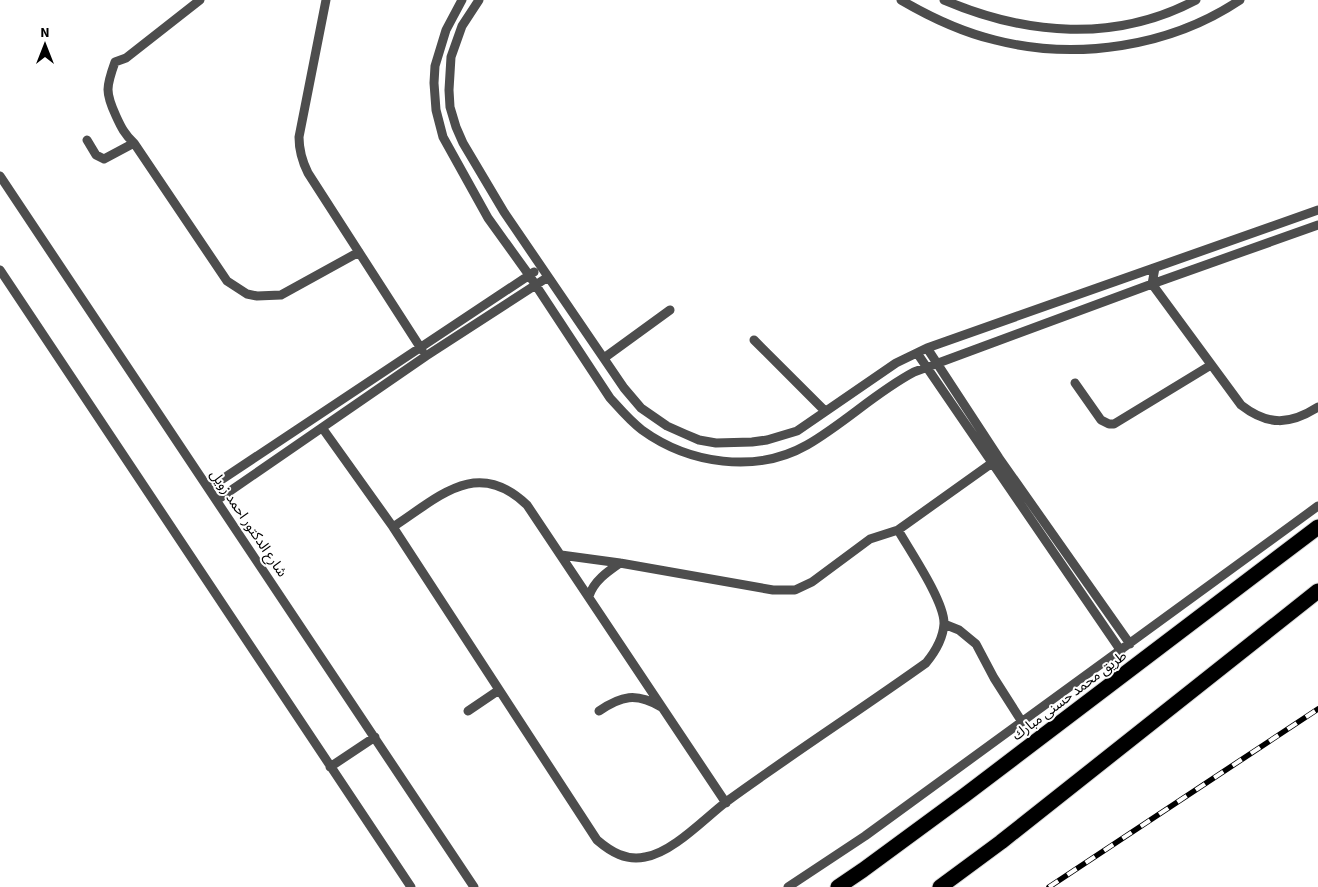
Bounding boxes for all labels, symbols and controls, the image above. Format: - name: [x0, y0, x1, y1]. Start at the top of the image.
- north arrow: [20, 20, 70, 70]
- text: N: [40, 23, 50, 43]
- street label: شارع الدكتور احمد زويل: [205, 466, 292, 581]
- street label: طريق محمد حسنى مبارك: [1008, 646, 1131, 746]

